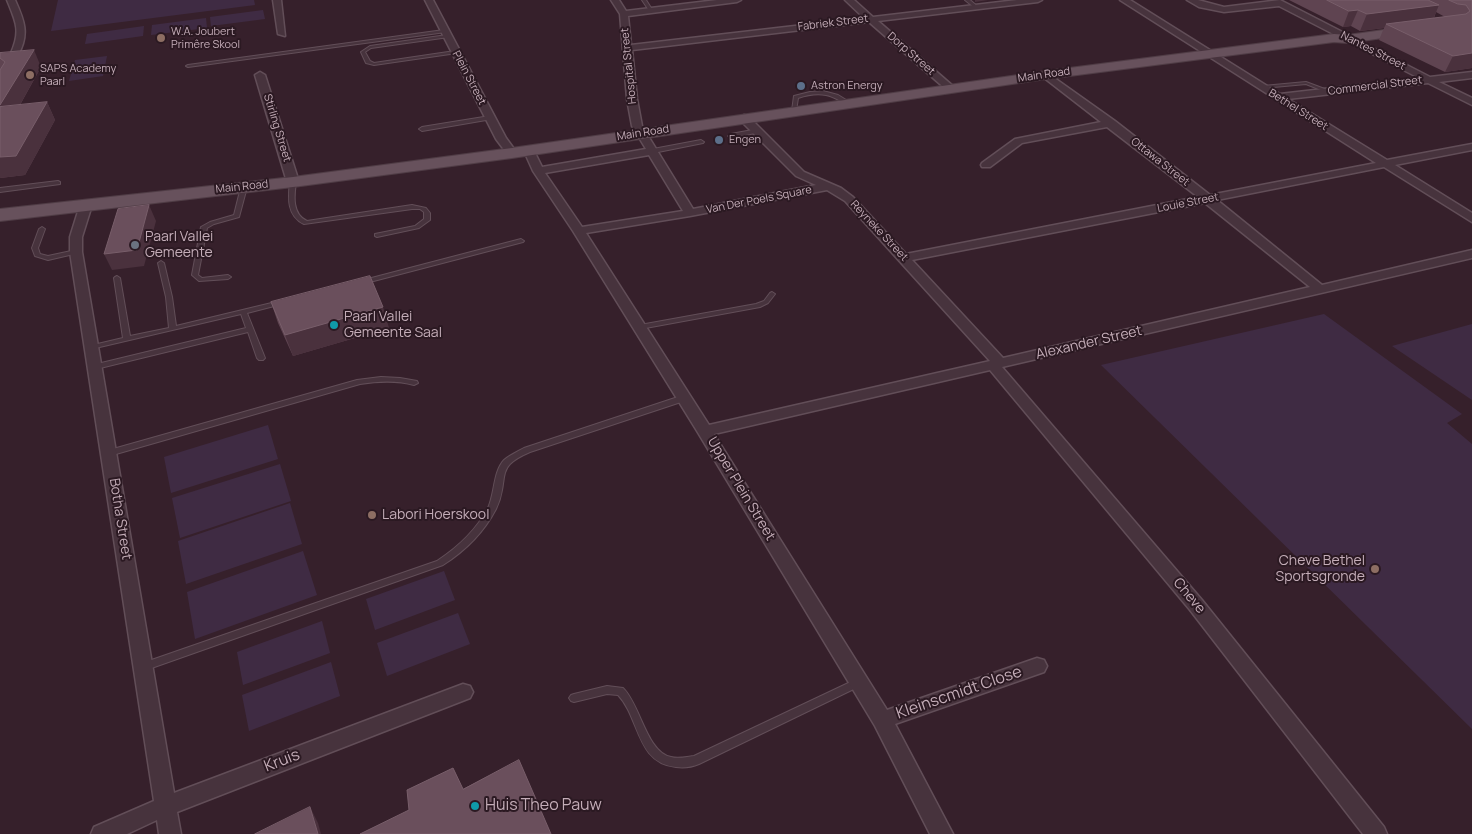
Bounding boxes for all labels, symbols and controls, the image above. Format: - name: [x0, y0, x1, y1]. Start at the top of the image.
- street label: Fabriek Street: [797, 12, 869, 34]
- place label: W.A. Joubert Primêre Skool: [171, 25, 240, 51]
- street label: Hospital Street: [618, 27, 640, 105]
- street label: Nantes Street: [1338, 29, 1408, 73]
- street label: Dorp Street: [884, 30, 938, 78]
- marker: W.A. Joubert Primêre Skool: [155, 32, 167, 44]
- street label: Plein Street: [449, 49, 489, 107]
- place label: SAPS Academy Paarl: [40, 62, 116, 88]
- street label: Main Road: [1017, 65, 1071, 85]
- marker: SAPS Academy Paarl: [24, 69, 36, 81]
- street label: Commercial Street: [1327, 74, 1423, 98]
- place label: Astron Energy: [811, 79, 883, 93]
- marker: Astron Energy: [795, 80, 807, 92]
- street label: Bethel Street: [1266, 86, 1330, 134]
- street label: Stirling Street: [260, 92, 294, 164]
- street label: Main Road: [616, 122, 670, 144]
- place label: Engen: [729, 133, 761, 147]
- marker: Engen: [713, 134, 725, 146]
- street label: Ottawa Street: [1128, 135, 1192, 189]
- street label: Main Road: [215, 178, 269, 196]
- street label: Van Der Poels Square: [705, 183, 813, 217]
- street label: Louie Street: [1156, 191, 1220, 215]
- street label: Reyneke Street: [847, 198, 911, 264]
- place label: Paarl Vallei Gemeente: [145, 229, 213, 262]
- marker: Paarl Vallei Gemeente: [129, 239, 141, 251]
- place label: Paarl Vallei Gemeente Saal: [344, 309, 442, 342]
- marker: Paarl Vallei Gemeente Saal: [328, 319, 340, 331]
- street label: Alexander Street: [1034, 323, 1144, 363]
- street label: Upper Plein Street: [703, 434, 779, 544]
- street label: Botha Street: [105, 477, 135, 561]
- place label: Labori Hoerskool: [382, 507, 489, 523]
- marker: Labori Hoerskool: [366, 509, 378, 521]
- place label: Cheve Bethel Sportsgronde: [1276, 553, 1365, 586]
- marker: Cheve Bethel Sportsgronde: [1369, 563, 1381, 575]
- street label: Cheve: [1169, 575, 1209, 617]
- street label: Kleinscmidt Close: [894, 662, 1024, 724]
- street label: Kruis: [261, 745, 303, 777]
- place label: Huis Theo Pauw: [485, 796, 602, 816]
- marker: Huis Theo Pauw: [469, 800, 481, 812]

